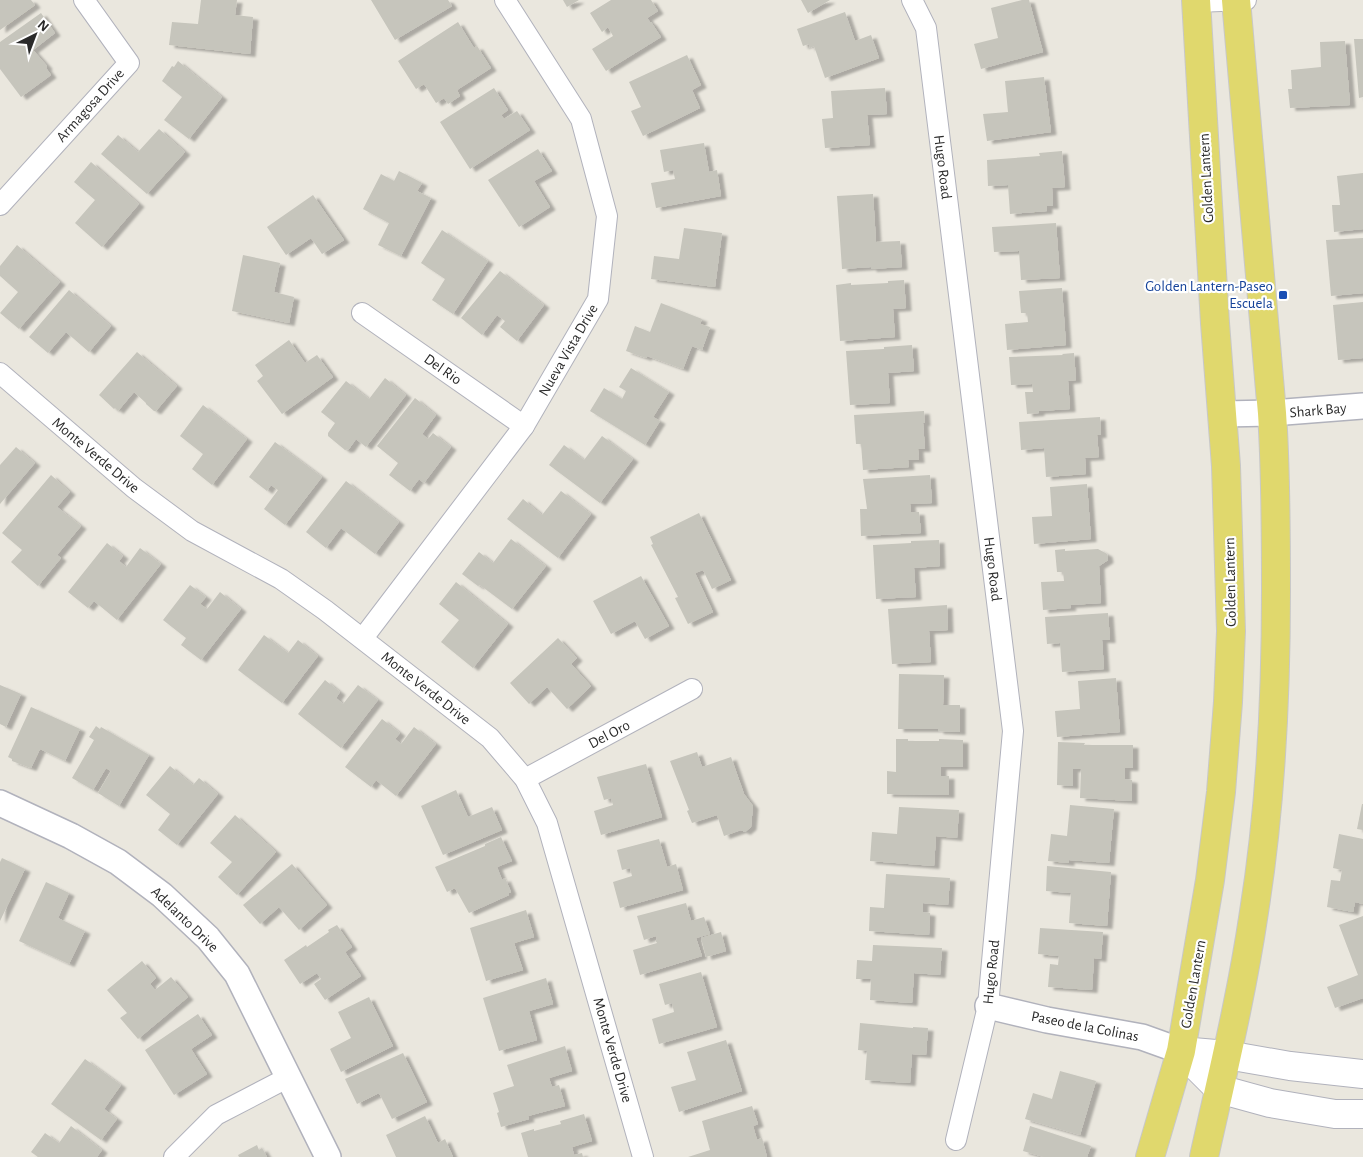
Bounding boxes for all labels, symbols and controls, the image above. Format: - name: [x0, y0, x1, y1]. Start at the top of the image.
- north arrow: [10, 10, 60, 60]
- text: N: [35, 18, 51, 35]
- street label: Armagosa Drive: [54, 66, 127, 145]
- street label: Golden Lantern: [1197, 133, 1216, 223]
- street label: Hugo Road: [931, 134, 954, 200]
- place label: Golden Lantern-Paseo Escuela: [1145, 279, 1273, 311]
- marker: Golden Lantern-Paseo Escuela: [1277, 289, 1289, 301]
- street label: Nueva Vista Drive: [536, 302, 601, 399]
- street label: Del Rio: [421, 351, 464, 388]
- street label: Shark Bay: [1289, 400, 1348, 420]
- street label: Monte Verde Drive: [49, 415, 142, 496]
- street label: Hugo Road: [981, 536, 1004, 602]
- street label: Golden Lantern: [1222, 537, 1239, 627]
- street label: Monte Verde Drive: [378, 649, 473, 728]
- street label: Del Oro: [586, 717, 632, 752]
- street label: Adelanto Drive: [148, 884, 221, 955]
- street label: Hugo Road: [981, 939, 1002, 1005]
- street label: Golden Lantern: [1178, 939, 1209, 1029]
- street label: Monte Verde Drive: [590, 996, 635, 1104]
- street label: Paseo de la Colinas: [1030, 1009, 1140, 1044]

